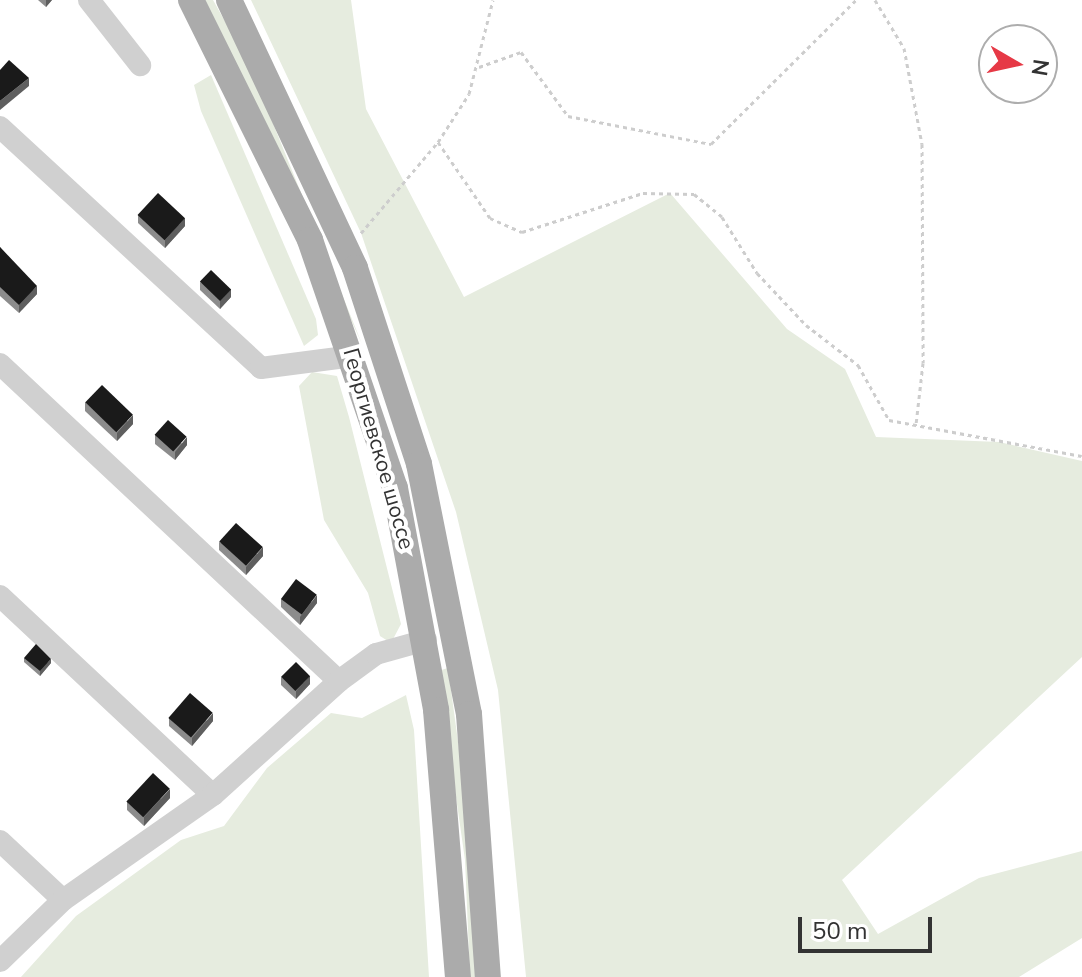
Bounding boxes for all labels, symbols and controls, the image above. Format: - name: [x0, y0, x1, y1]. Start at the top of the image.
- north arrow: [978, 24, 1058, 104]
- text: N: [1024, 57, 1056, 78]
- street label: Георгиевское шоссе: [337, 345, 419, 553]
- scale bar: [802, 901, 936, 951]
- text: 50 m: [812, 915, 868, 947]

